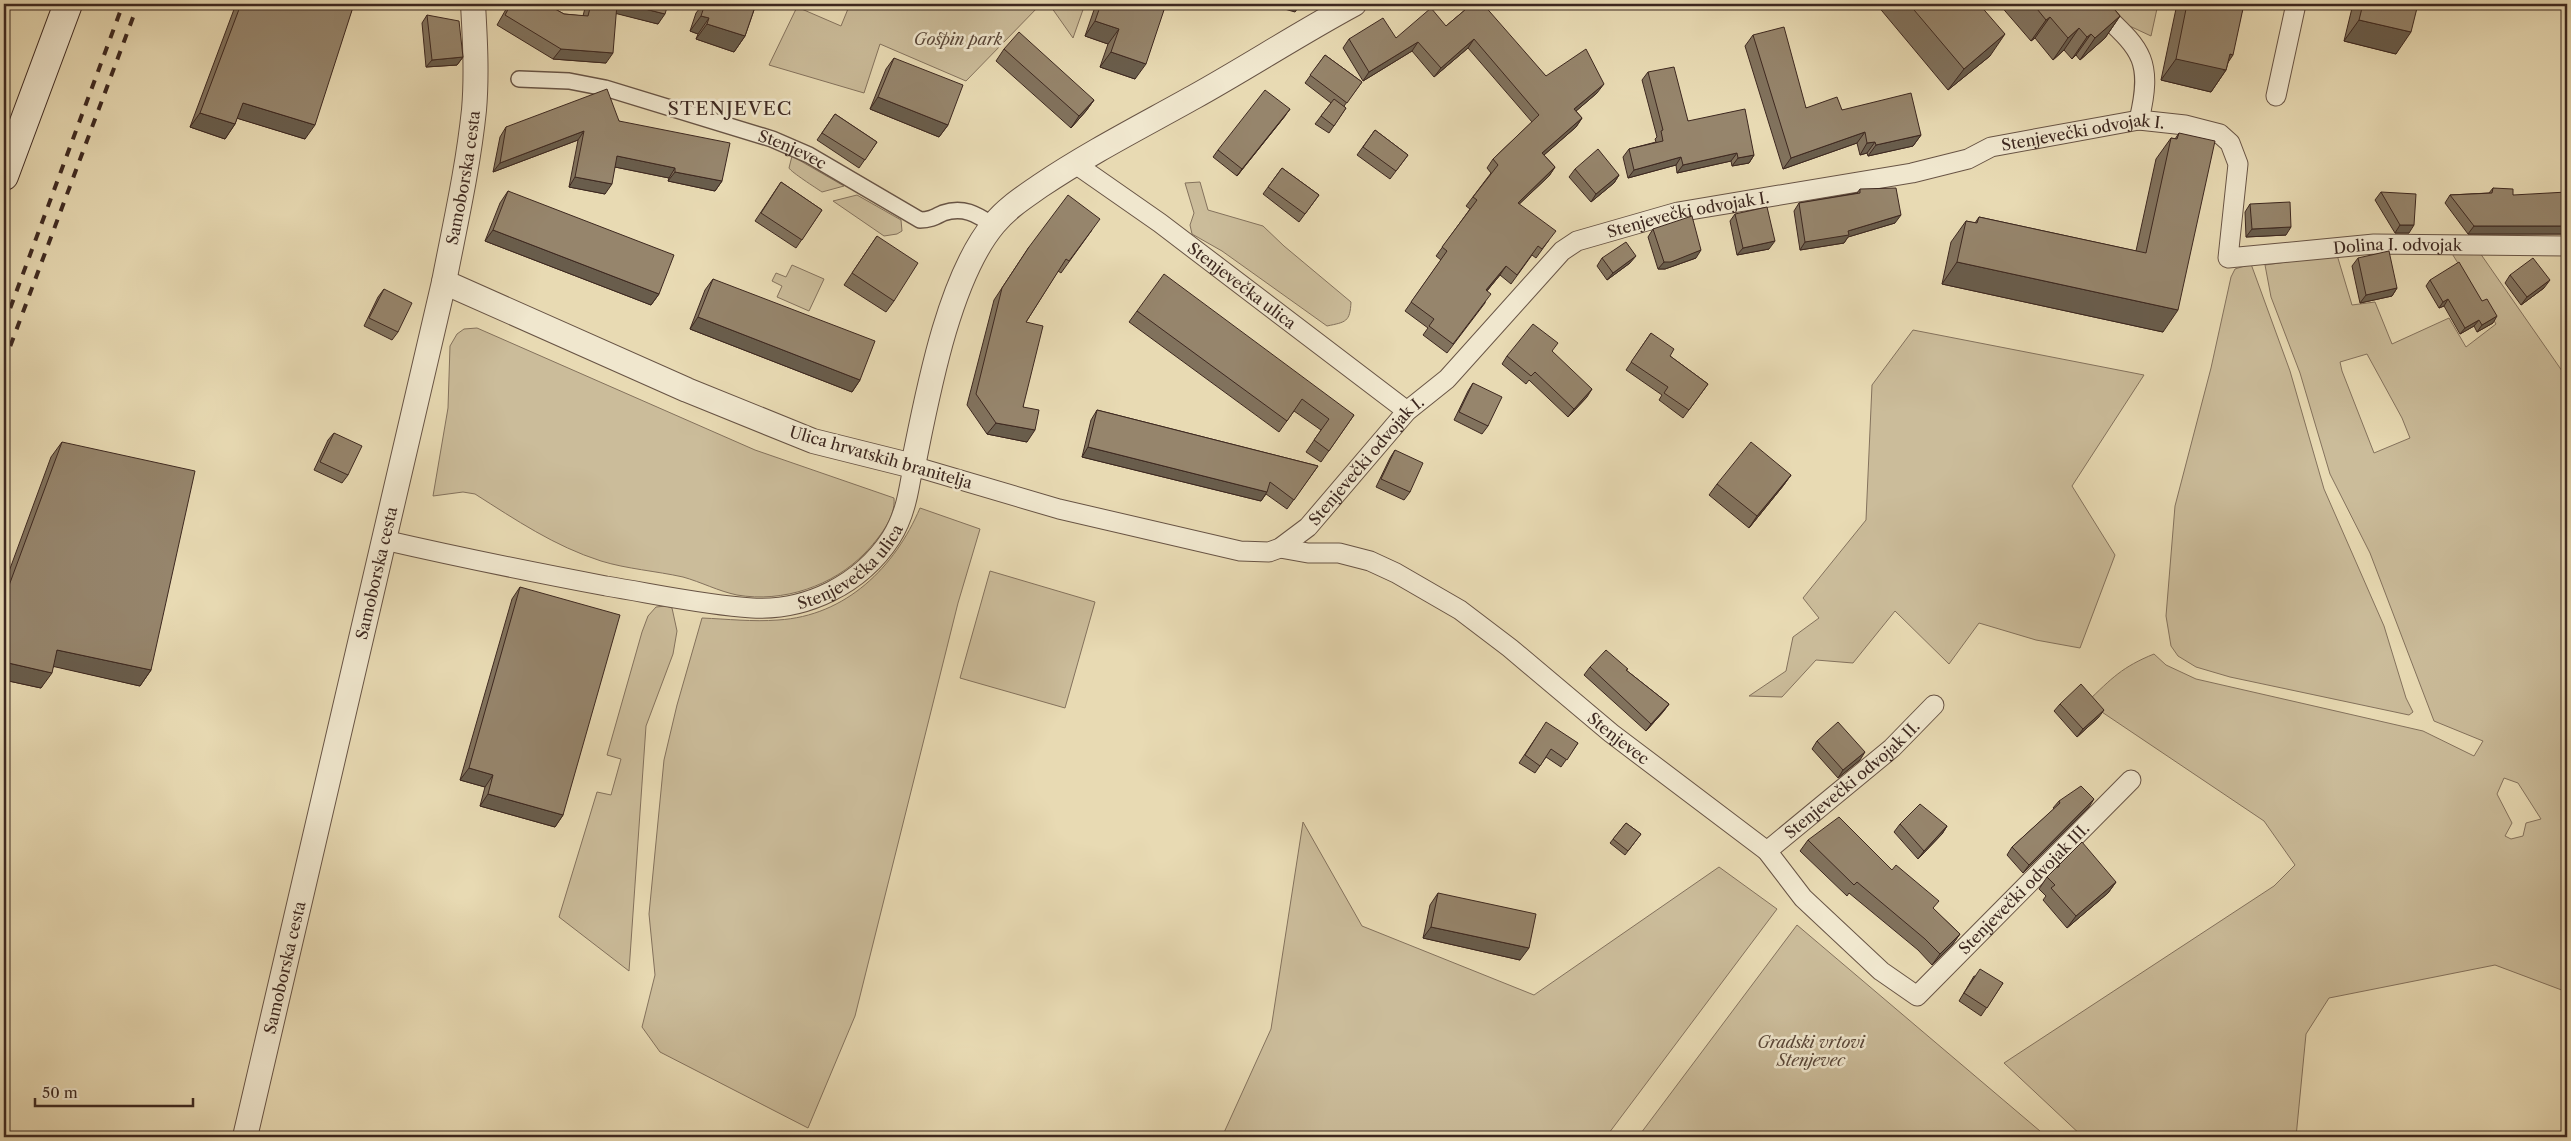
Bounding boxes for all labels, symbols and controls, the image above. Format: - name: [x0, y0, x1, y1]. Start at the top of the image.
- park label: Gospin park: [914, 29, 1003, 49]
- district label: STENJEVEC: [668, 97, 792, 120]
- street label: Samoborska cesta: [442, 109, 484, 246]
- street label: Stenjevečki odvojak I.: [2000, 110, 2166, 155]
- street label: Stenjevec: [756, 125, 830, 173]
- street label: Stenjevečki odvojak I.: [1605, 187, 1770, 242]
- street label: Dolina I. odvojak: [2332, 234, 2463, 258]
- street label: Stenjevečka ulica: [1184, 238, 1301, 333]
- street label: Stenjevečki odvojak I.: [1304, 392, 1428, 529]
- street label: Ulica hrvatskih branitelja: [787, 421, 975, 493]
- street label: Samoborska cesta: [351, 504, 401, 641]
- street label: Stenjevečka ulica: [795, 520, 907, 613]
- street label: Stenjevec: [1584, 708, 1653, 769]
- street label: Stenjevečki odvojak II.: [1780, 716, 1923, 843]
- street label: Stenjevečki odvojak III.: [1954, 818, 2093, 958]
- street label: Samoborska cesta: [259, 899, 310, 1036]
- park label: Gradski vrtovi Stenjevec: [1757, 1032, 1866, 1070]
- scale bar: [35, 1076, 192, 1108]
- text: 50 m: [42, 1083, 78, 1102]

